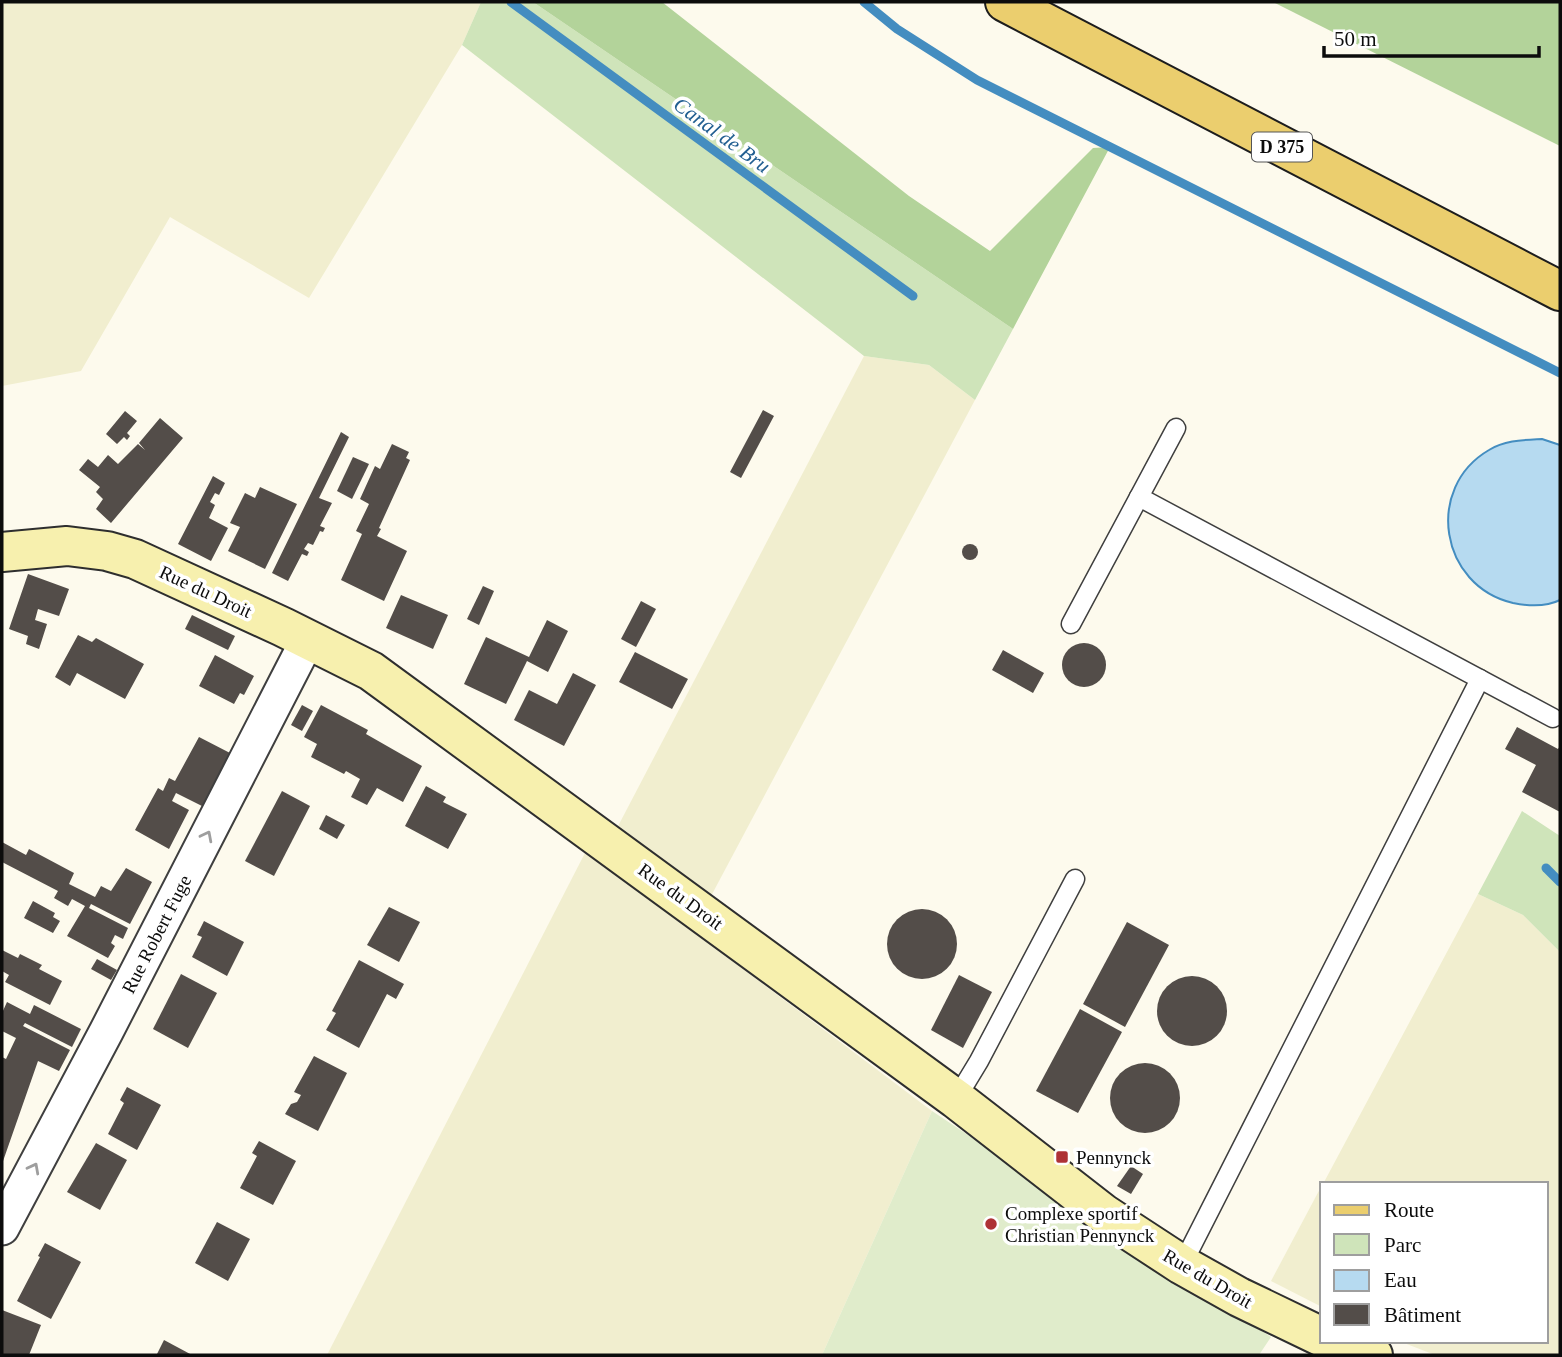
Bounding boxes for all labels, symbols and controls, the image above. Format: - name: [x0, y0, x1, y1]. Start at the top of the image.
- scale bar: [1324, 14, 1539, 58]
- text: 50 m: [1334, 27, 1377, 51]
- water label: Canal de Bru: [669, 92, 775, 178]
- road number: D 375: [1252, 132, 1312, 162]
- street label: Rue du Droit: [156, 561, 256, 622]
- one-way arrow: [198, 831, 212, 843]
- street label: Rue du Droit: [634, 859, 728, 934]
- street label: Rue Robert Fuge: [118, 872, 195, 997]
- place label: Pennynck: [1076, 1147, 1151, 1168]
- marker: Pennynck: [1054, 1149, 1070, 1165]
- one-way arrow: [26, 1163, 39, 1175]
- legend: [1320, 1182, 1548, 1343]
- text: Route: [1384, 1198, 1434, 1222]
- place label: Complexe sportif Christian Pennynck: [1005, 1203, 1155, 1246]
- marker: Complexe sportif Christian Pennynck: [983, 1216, 999, 1232]
- text: Parc: [1384, 1233, 1421, 1257]
- street label: Rue du Droit: [1160, 1245, 1257, 1313]
- text: Eau: [1384, 1268, 1417, 1292]
- text: Bâtiment: [1384, 1303, 1461, 1327]

